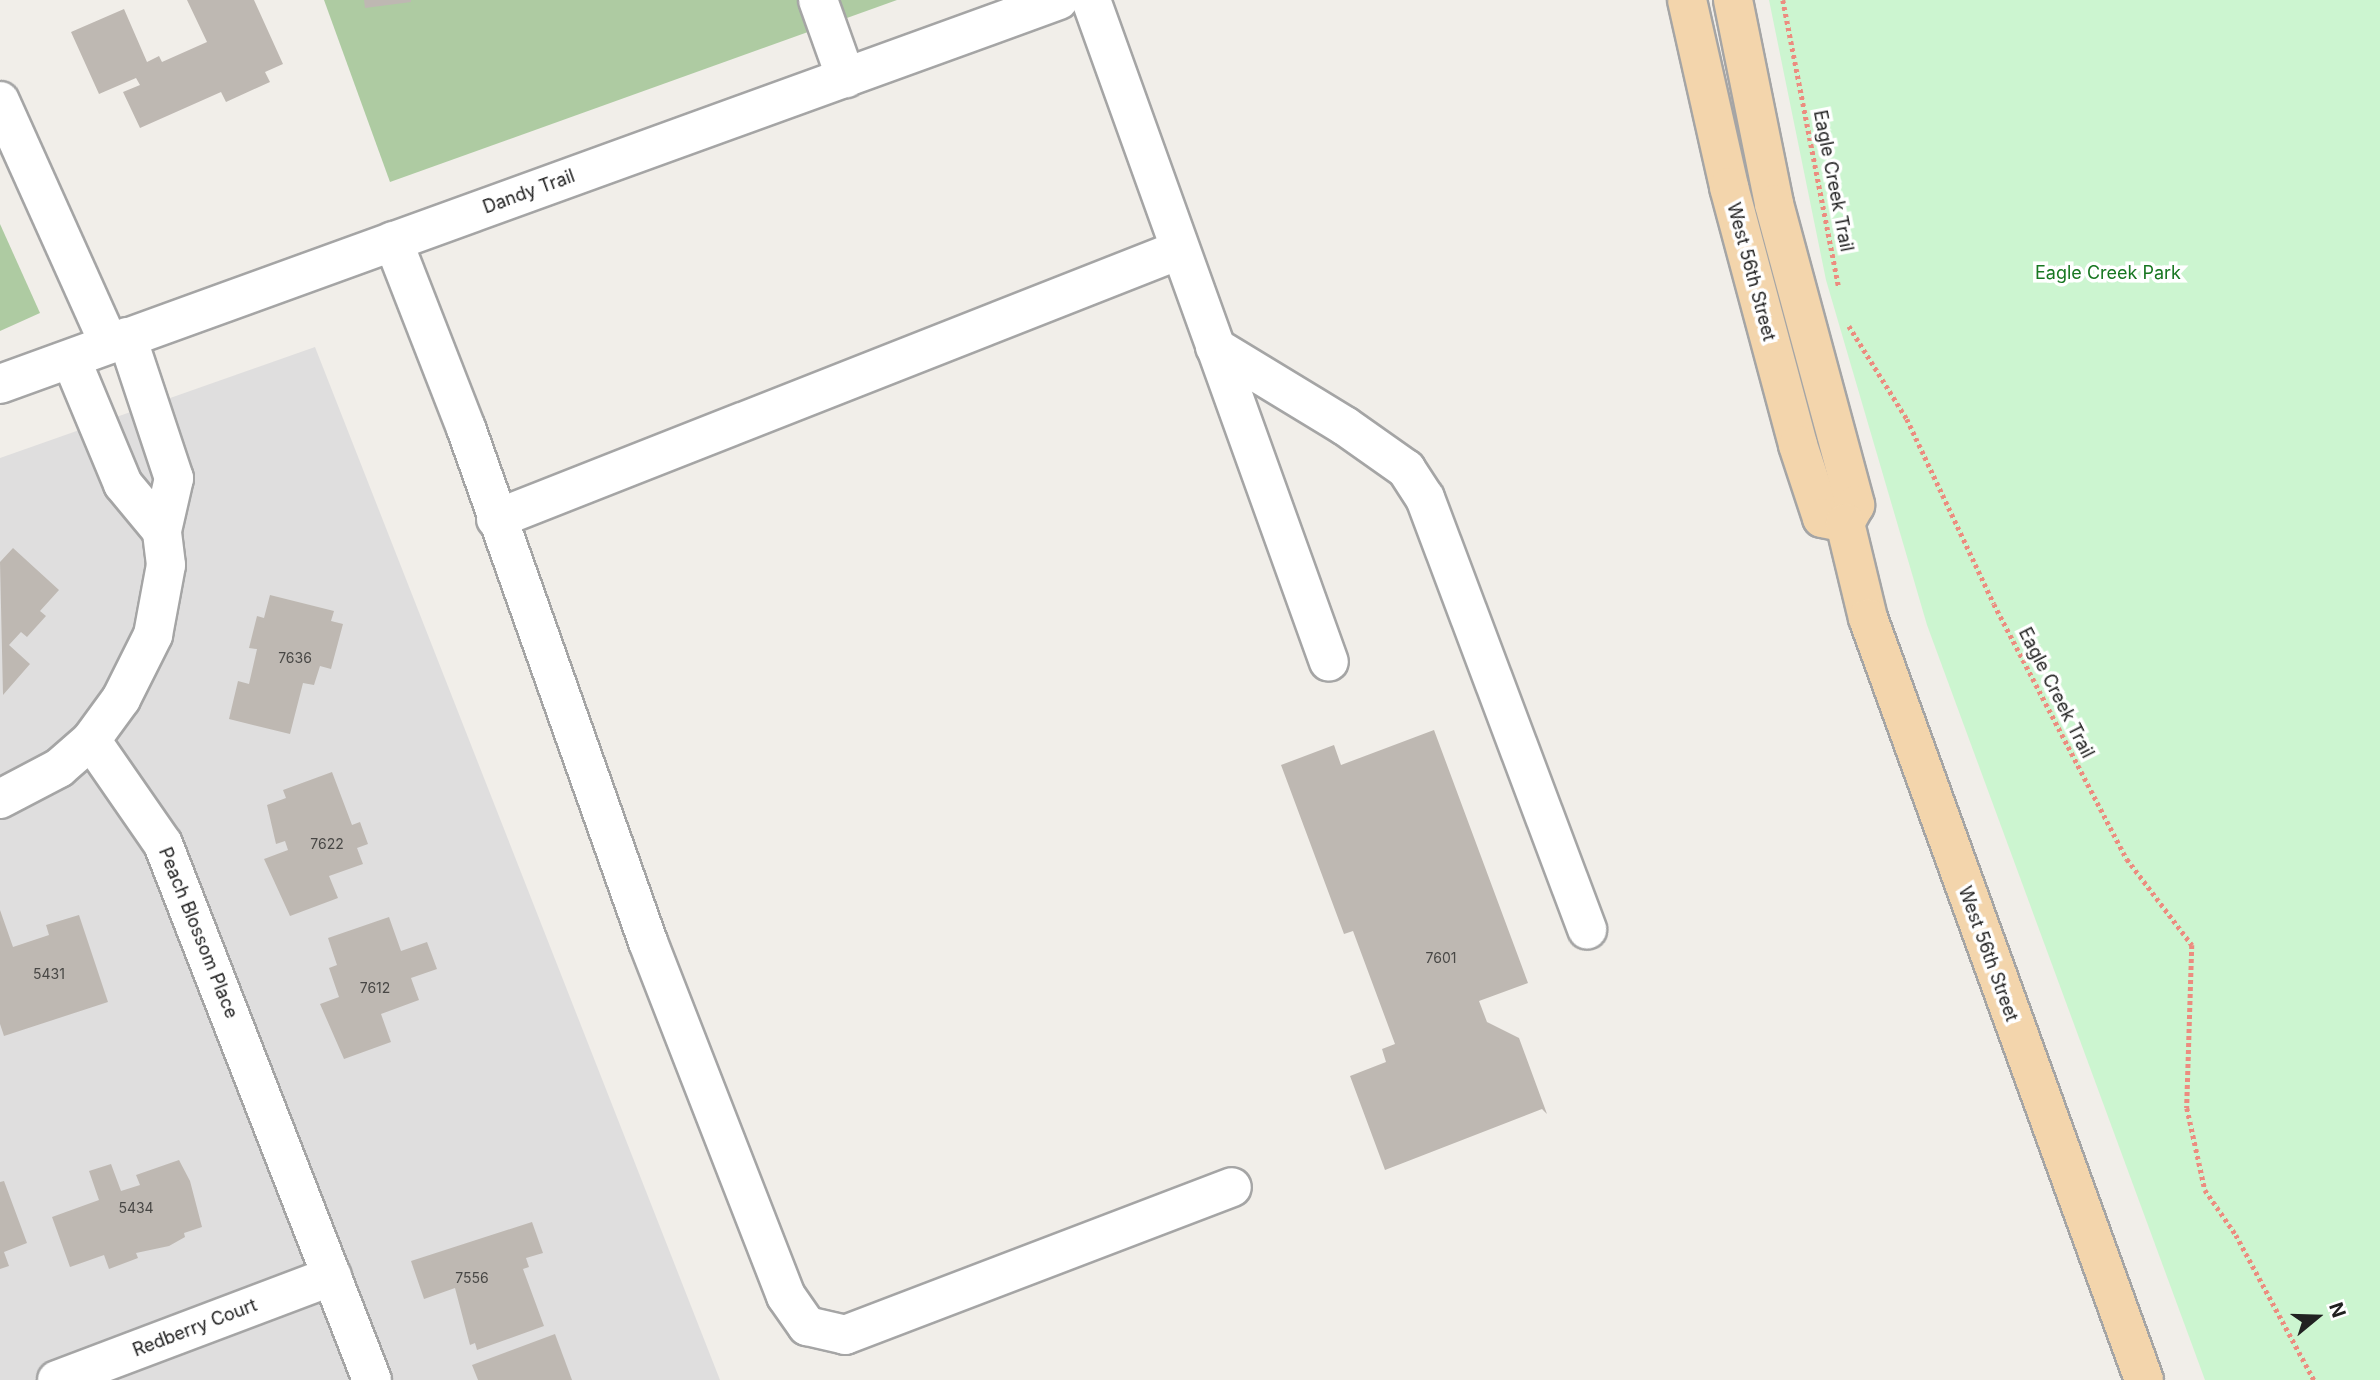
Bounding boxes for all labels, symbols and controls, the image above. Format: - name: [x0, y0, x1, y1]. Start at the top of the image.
- street label: Eagle Creek Trail: [1809, 108, 1857, 254]
- street label: Dandy Trail: [480, 165, 578, 219]
- street label: West 56th Street: [1722, 200, 1780, 344]
- park label: Eagle Creek Park: [2035, 262, 2181, 284]
- street label: Eagle Creek Trail: [2014, 624, 2098, 762]
- house number: 7636: [278, 650, 312, 666]
- house number: 7622: [310, 836, 344, 852]
- street label: Peach Blossom Place: [154, 844, 242, 1022]
- street label: West 56th Street: [1954, 883, 2022, 1025]
- house number: 7601: [1426, 950, 1456, 966]
- house number: 5431: [33, 966, 65, 982]
- house number: 7612: [360, 980, 390, 996]
- house number: 5434: [118, 1200, 154, 1216]
- house number: 7556: [455, 1270, 489, 1286]
- north arrow: [2282, 1282, 2352, 1352]
- street label: Redberry Court: [130, 1294, 260, 1362]
- text: N: [2324, 1299, 2351, 1321]

